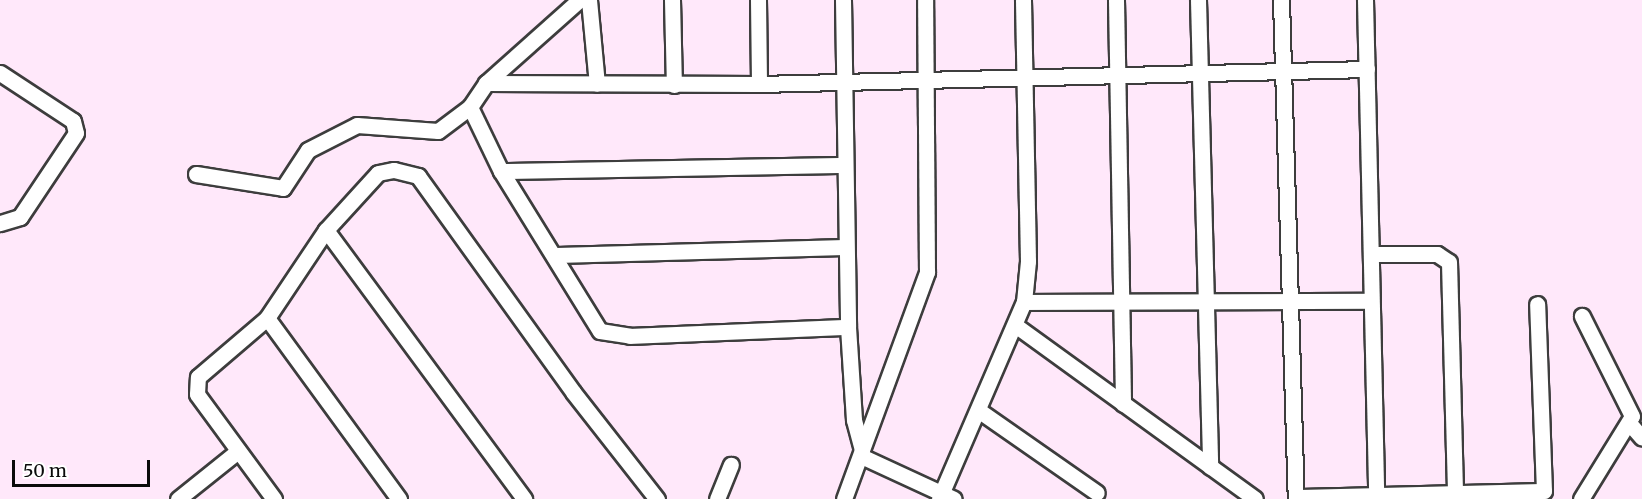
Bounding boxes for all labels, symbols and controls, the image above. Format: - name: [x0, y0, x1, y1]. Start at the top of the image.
- scale bar: [15, 448, 153, 486]
- text: 50 m: [23, 459, 67, 482]

